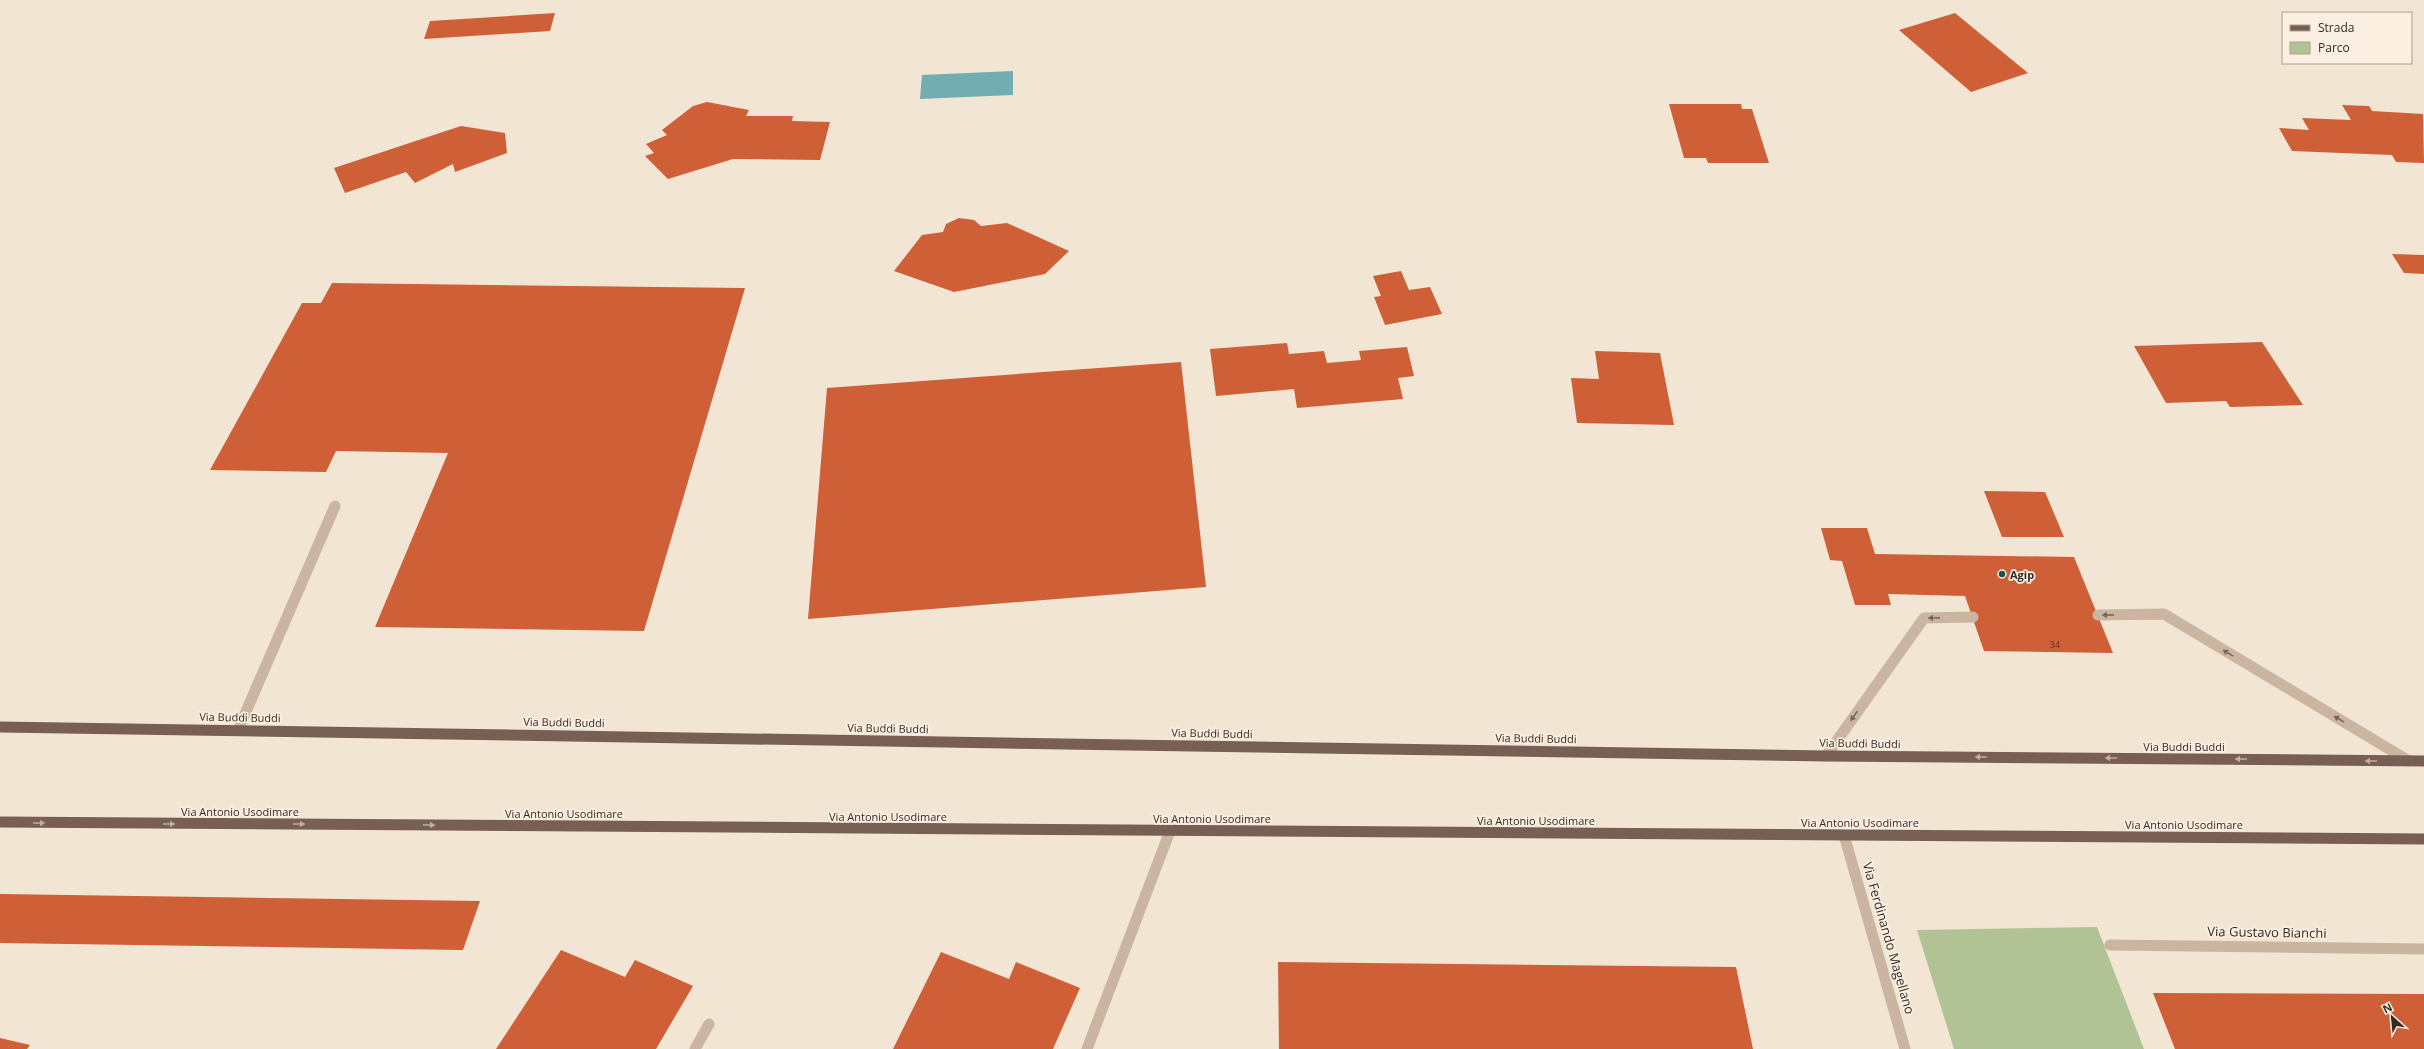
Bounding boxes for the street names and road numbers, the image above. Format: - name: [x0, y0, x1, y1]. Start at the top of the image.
- street label: Via Buddi Buddi: [199, 709, 281, 725]
- street label: Via Buddi Buddi: [523, 714, 605, 730]
- street label: Via Buddi Buddi: [847, 720, 929, 736]
- street label: Via Buddi Buddi: [1171, 725, 1253, 741]
- street label: Via Buddi Buddi: [1495, 730, 1577, 746]
- street label: Via Buddi Buddi: [1819, 735, 1901, 751]
- street label: Via Buddi Buddi: [2143, 739, 2225, 754]
- street label: Via Antonio Usodimare: [181, 804, 299, 819]
- street label: Via Antonio Usodimare: [505, 806, 623, 821]
- street label: Via Antonio Usodimare: [829, 809, 947, 824]
- street label: Via Antonio Usodimare: [1153, 811, 1271, 826]
- street label: Via Antonio Usodimare: [1477, 813, 1595, 828]
- street label: Via Antonio Usodimare: [1801, 815, 1919, 830]
- street label: Via Antonio Usodimare: [2125, 817, 2243, 832]
- street label: Via Ferdinando Magellano: [1859, 860, 1919, 1016]
- street label: Via Gustavo Bianchi: [2207, 922, 2327, 942]

